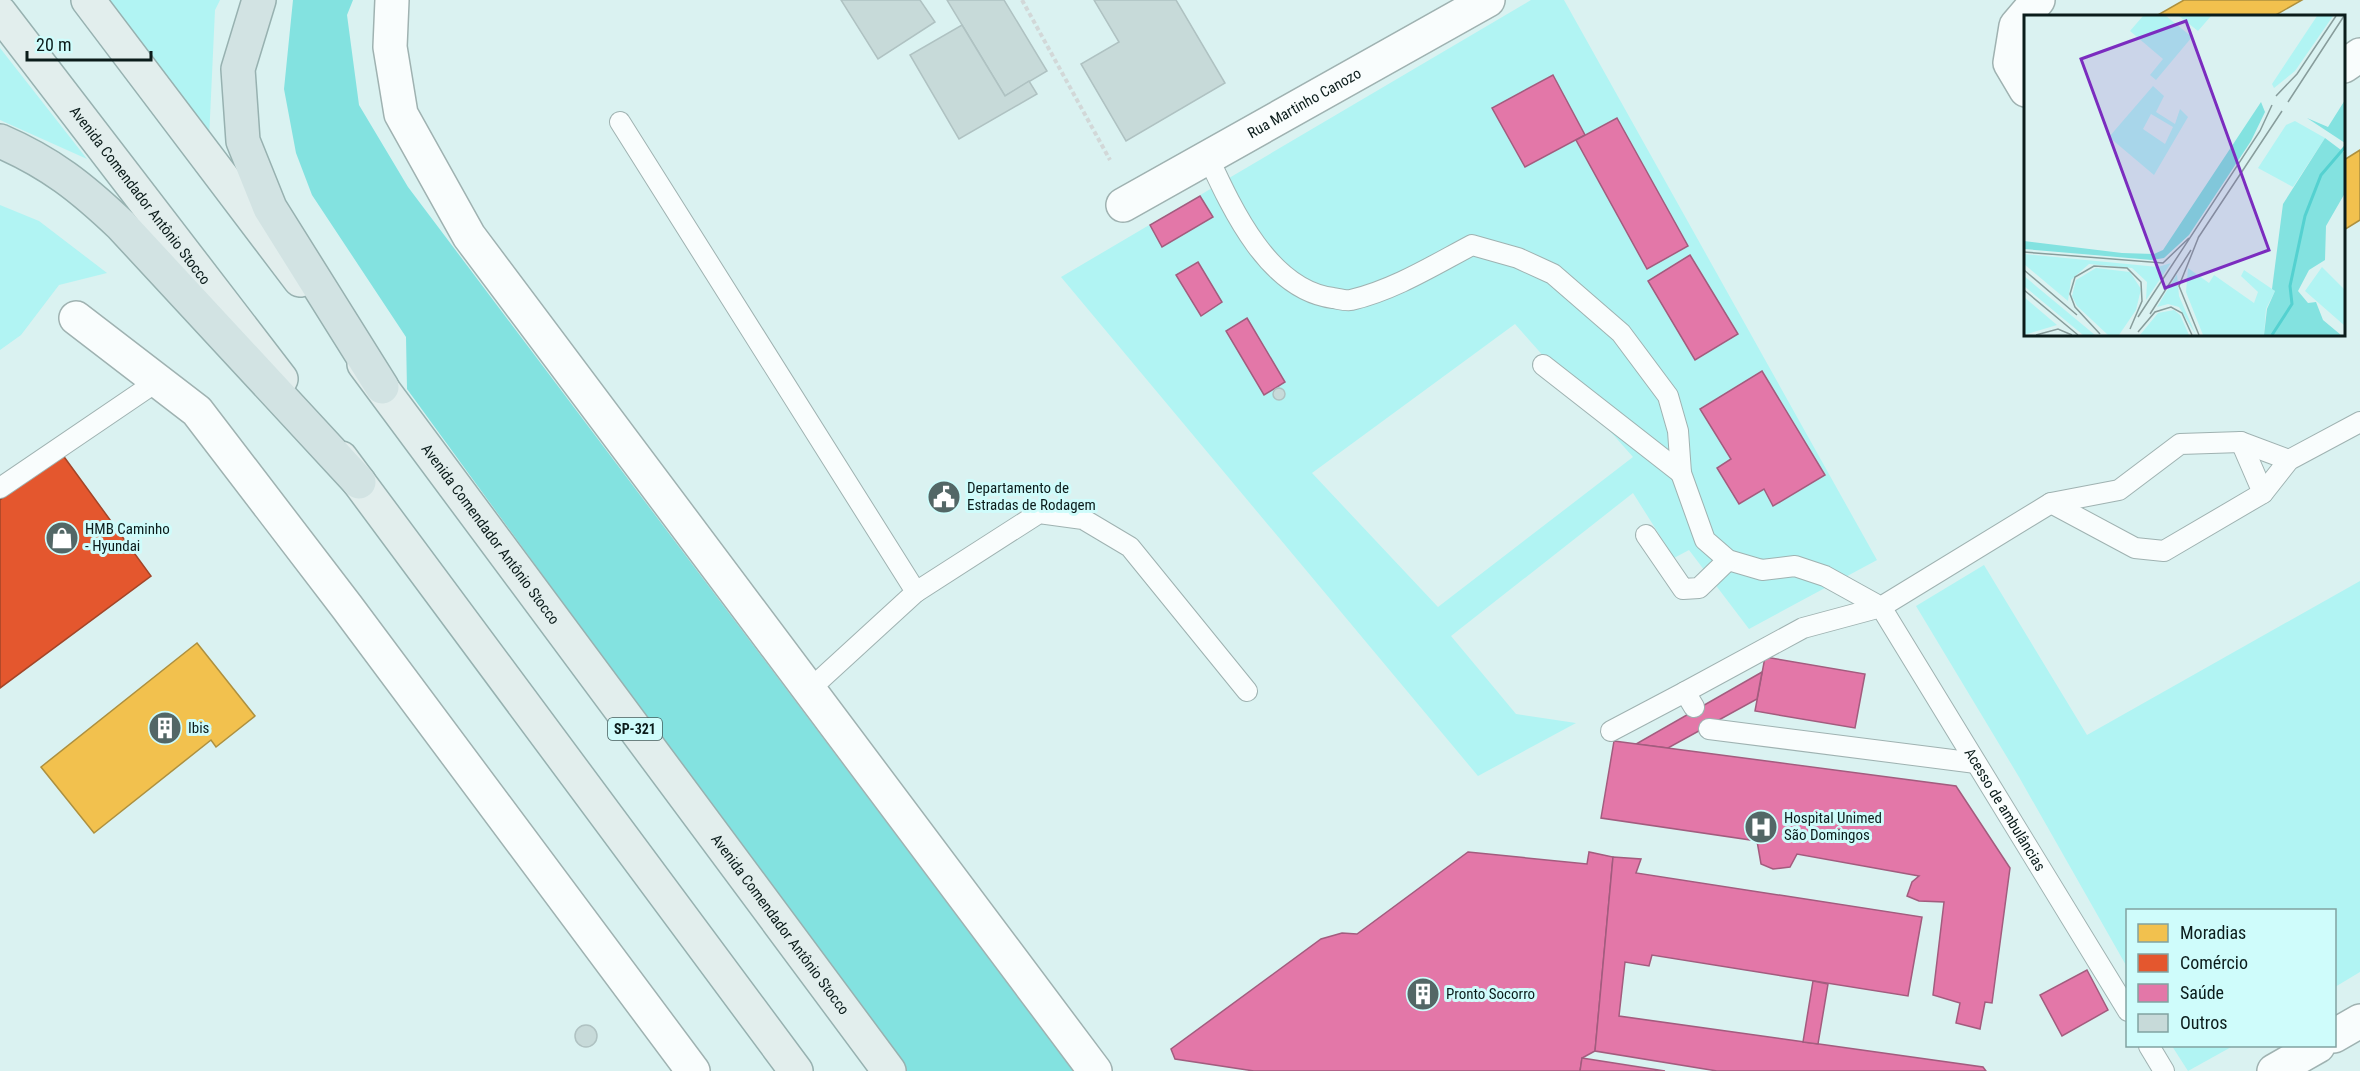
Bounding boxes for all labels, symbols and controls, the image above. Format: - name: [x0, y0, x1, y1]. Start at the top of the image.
- inset map: [2024, 15, 2345, 336]
- scale bar: [27, 24, 152, 62]
- text: 20 m: [36, 34, 71, 55]
- street label: Rua Martinho Canozo: [1245, 64, 1364, 142]
- street label: Avenida Comendador Antônio Stocco: [66, 103, 214, 288]
- street label: Avenida Comendador Antônio Stocco: [418, 440, 563, 628]
- public building icon: Departamento de Estradas de Rodagem: [926, 479, 962, 515]
- place label: Departamento de Estradas de Rodagem: [967, 479, 1096, 514]
- shop icon: HMB Caminho - Hyundai: [44, 520, 80, 556]
- place label: HMB Caminho - Hyundai: [85, 520, 170, 555]
- building icon: Ibis: [147, 710, 183, 746]
- road number: SP-321: [608, 718, 662, 740]
- place label: Ibis: [188, 719, 210, 737]
- street label: Acesso de ambulâncias: [1961, 745, 2049, 874]
- hospital icon: Hospital Unimed São Domingos: [1743, 809, 1779, 845]
- place label: Hospital Unimed São Domingos: [1784, 809, 1882, 844]
- street label: Avenida Comendador Antônio Stocco: [707, 831, 853, 1018]
- legend: [2126, 909, 2336, 1047]
- text: Moradias: [2180, 922, 2246, 943]
- text: Comércio: [2180, 952, 2248, 973]
- building icon: Pronto Socorro: [1405, 976, 1441, 1012]
- text: Saúde: [2180, 982, 2224, 1003]
- place label: Pronto Socorro: [1446, 985, 1535, 1003]
- text: Outros: [2180, 1012, 2227, 1033]

